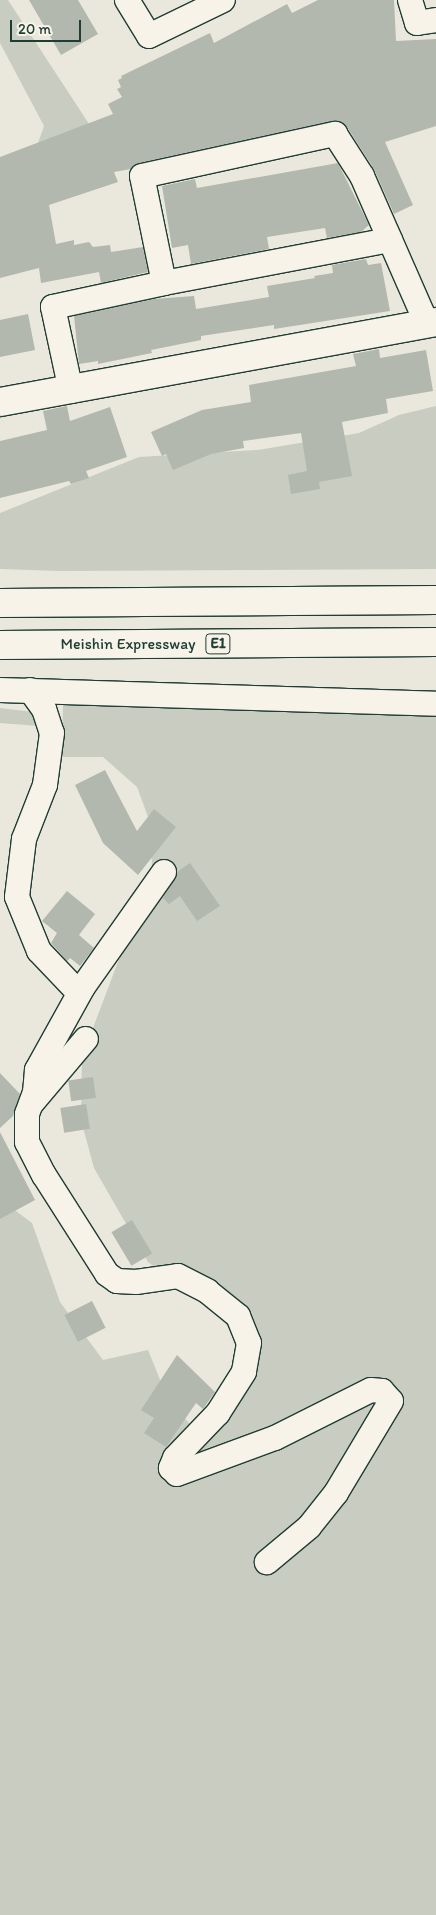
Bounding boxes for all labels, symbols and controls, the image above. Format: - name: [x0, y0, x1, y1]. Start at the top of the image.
- scale bar: [12, 10, 84, 42]
- text: 20 m: [18, 20, 51, 38]
- road number: E1: [204, 632, 232, 656]
- street label: Meishin Expressway: [60, 634, 196, 654]

